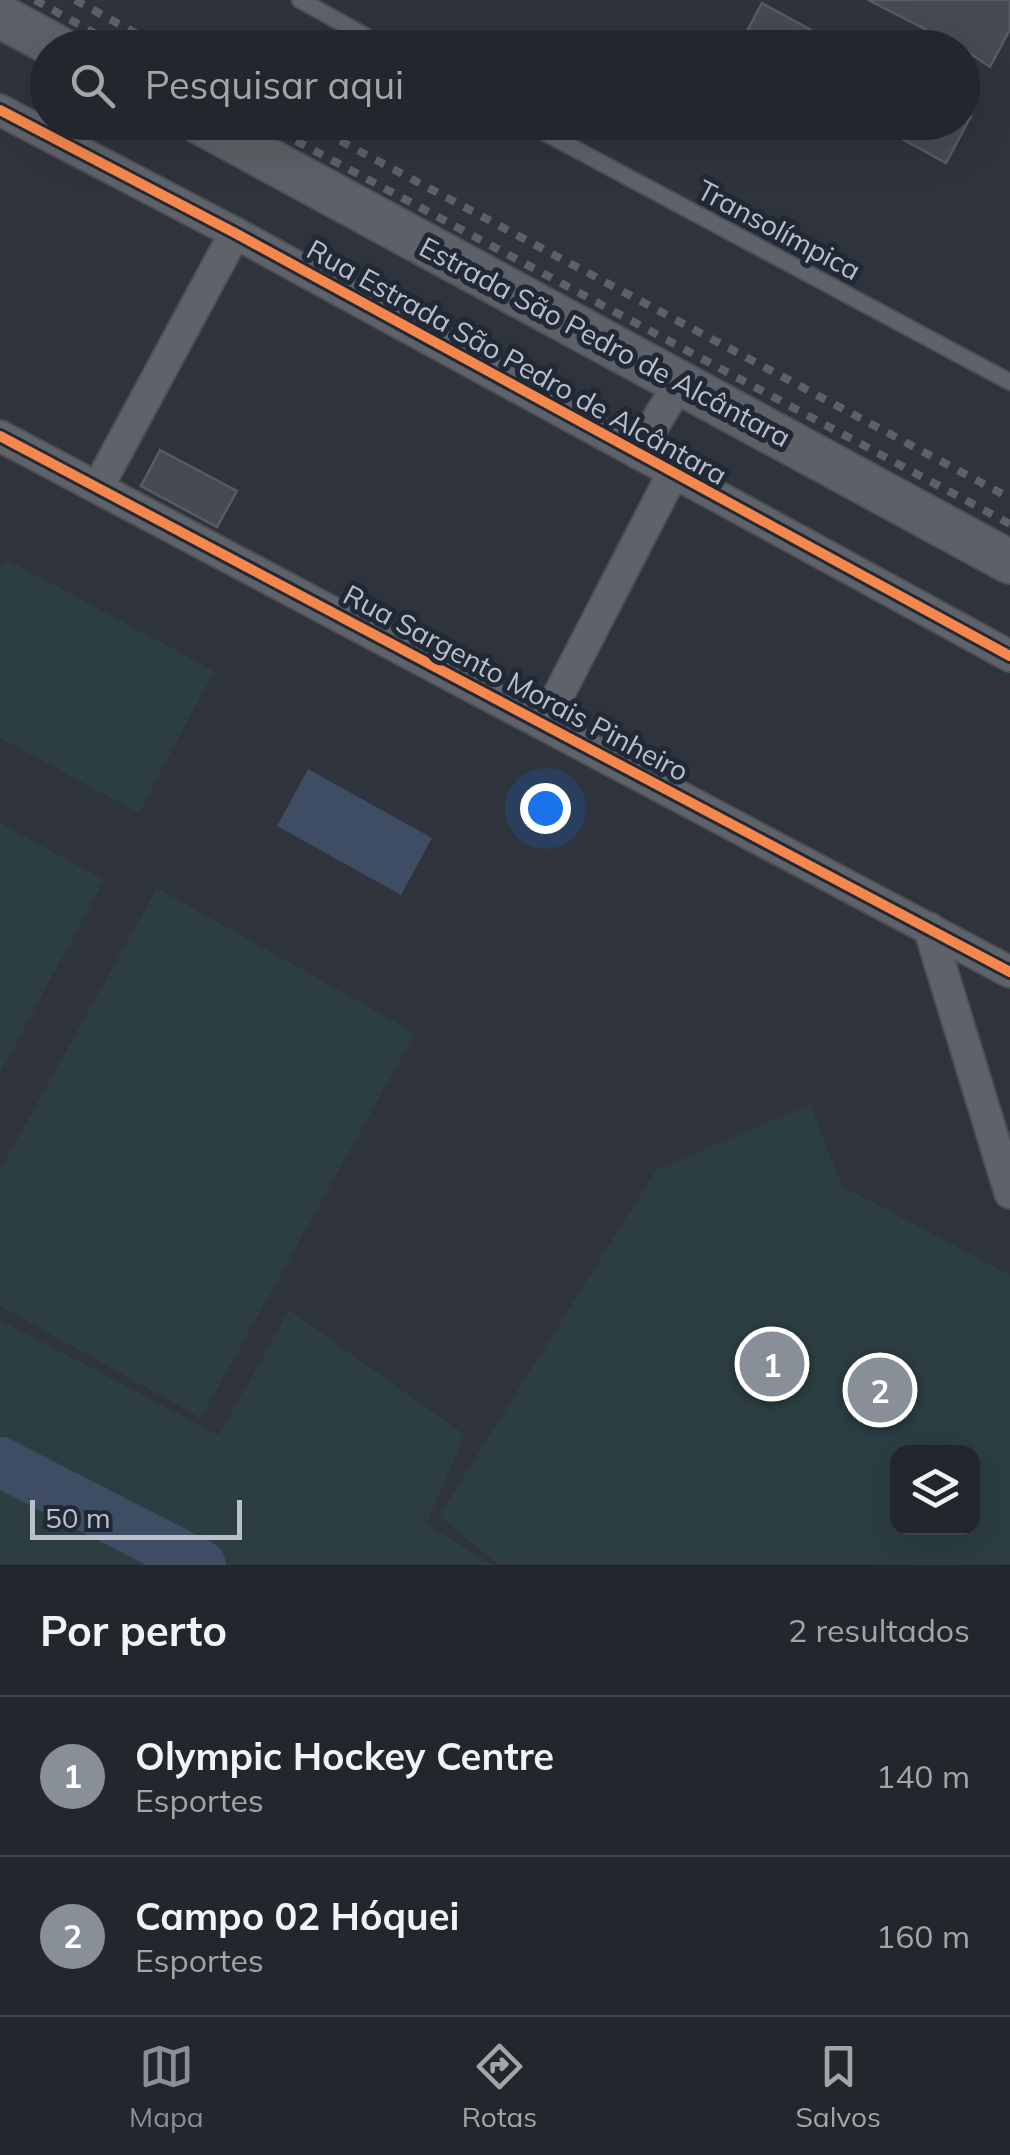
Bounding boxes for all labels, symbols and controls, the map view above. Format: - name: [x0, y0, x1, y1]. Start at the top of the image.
- search box: [30, 30, 980, 140]
- icon: search: [65, 58, 120, 113]
- text: Pesquisar aqui: [145, 61, 404, 109]
- street label: Transolímpica: [692, 172, 867, 287]
- street label: Estrada São Pedro de Alcântara: [414, 229, 797, 454]
- street label: Rua Estrada São Pedro de Alcântara: [301, 231, 733, 492]
- street label: Rua Sargento Morais Pinheiro: [338, 577, 695, 789]
- your location: [520, 783, 571, 834]
- pin: 1: [740, 1326, 804, 1402]
- pin: 2: [848, 1352, 912, 1428]
- map controls: [890, 1445, 980, 1535]
- button: layers: [890, 1445, 980, 1535]
- scale bar: [30, 1495, 242, 1540]
- text: 50 m: [45, 1500, 111, 1535]
- text: Por perto: [40, 1604, 227, 1657]
- text: 2 resultados: [788, 1610, 970, 1650]
- text: Olympic Hockey Centre: [135, 1732, 554, 1780]
- text: 1: [63, 1756, 82, 1796]
- text: 140 m: [876, 1756, 970, 1796]
- text: Esportes: [135, 1780, 264, 1820]
- text: Campo 02 Hóquei: [135, 1892, 459, 1940]
- text: 2: [63, 1916, 82, 1956]
- text: 160 m: [876, 1916, 970, 1956]
- text: Esportes: [135, 1940, 264, 1980]
- tab: Mapa: [129, 2039, 204, 2134]
- tab: Rotas: [462, 2039, 537, 2134]
- tab: Salvos: [795, 2039, 881, 2134]

